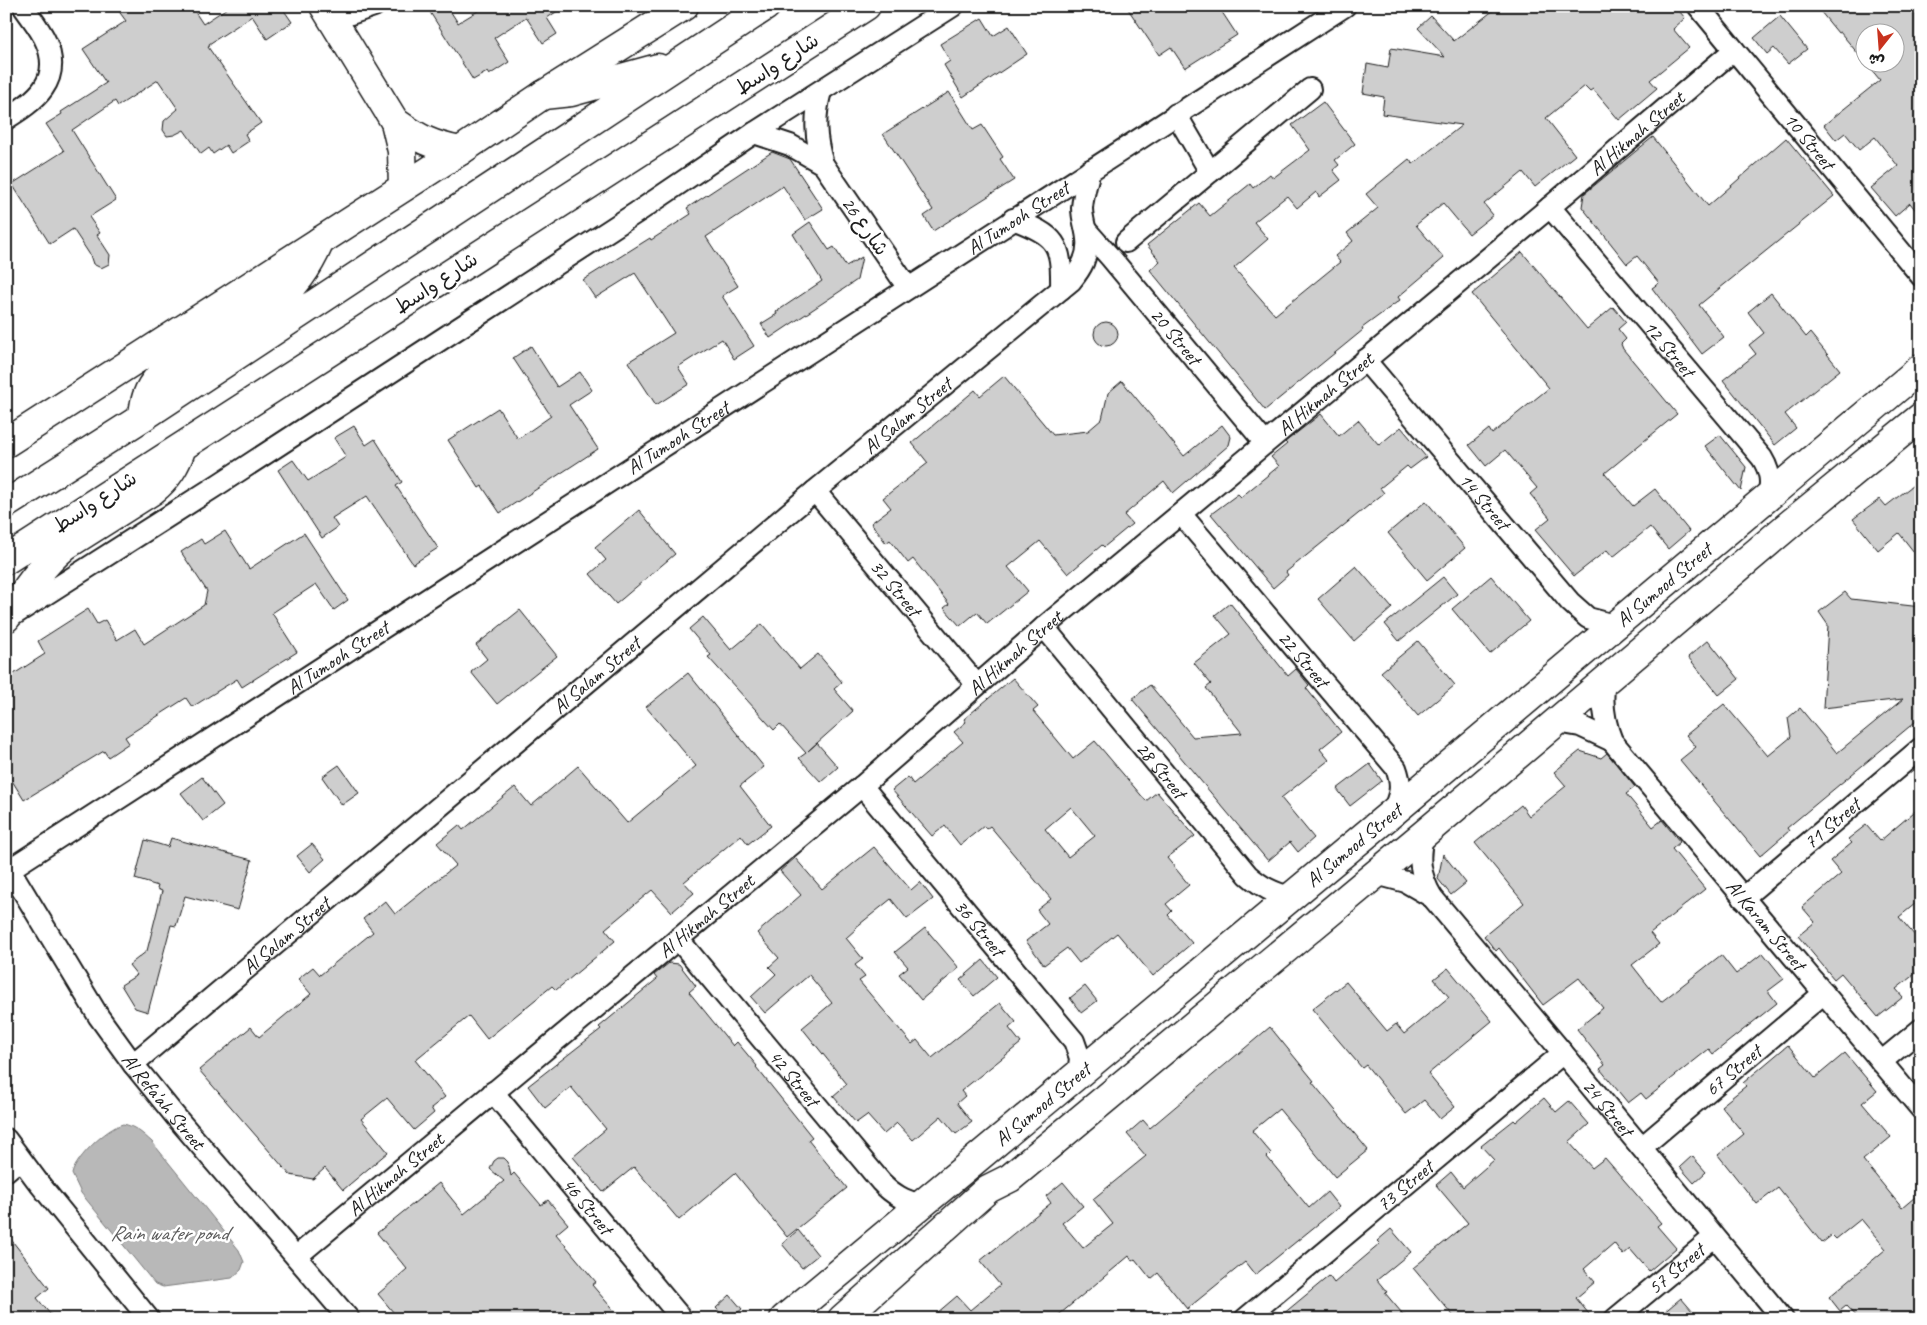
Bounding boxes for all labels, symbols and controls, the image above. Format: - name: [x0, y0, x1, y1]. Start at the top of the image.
- north arrow: [1854, 22, 1904, 72]
- street label: شارع واسط: [730, 28, 824, 101]
- text: ش: [1866, 50, 1886, 70]
- street label: Al Hikmah Street: [1584, 84, 1691, 181]
- street label: 10 Street: [1779, 107, 1842, 177]
- street label: Al Tumooh Street: [962, 173, 1076, 260]
- street label: شارع 26: [835, 192, 894, 261]
- street label: شارع واسط: [389, 247, 483, 320]
- street label: 20 Street: [1145, 302, 1209, 372]
- street label: 12 Street: [1638, 315, 1703, 384]
- street label: Al Hikmah Street: [1272, 345, 1380, 441]
- street label: Al Salam Street: [858, 370, 959, 459]
- street label: Al Tumooh Street: [622, 393, 736, 480]
- street label: شارع واسط: [48, 466, 142, 539]
- street label: 14 Street: [1454, 468, 1518, 537]
- street label: Al Sumood Street: [1611, 535, 1719, 632]
- street label: 32 Street: [865, 554, 929, 624]
- street label: Al Hikmah Street: [963, 603, 1069, 700]
- street label: Al Tumooh Street: [282, 613, 396, 700]
- street label: 22 Street: [1273, 626, 1337, 695]
- street label: Al Salam Street: [547, 629, 648, 719]
- street label: 28 Street: [1131, 736, 1194, 806]
- street label: 71 Street: [1798, 790, 1868, 854]
- street label: Al Sumood Street: [1300, 796, 1409, 892]
- street label: Al Hikmah Street: [653, 867, 761, 963]
- street label: Al Karam Street: [1721, 874, 1813, 978]
- street label: Al Salam Street: [237, 889, 338, 979]
- street label: 36 Street: [949, 894, 1013, 964]
- street label: 67 Street: [1699, 1037, 1769, 1101]
- street label: 42 Street: [763, 1044, 827, 1114]
- street label: Al Refa'ah Street: [117, 1048, 212, 1156]
- street label: Al Sumood Street: [989, 1055, 1098, 1151]
- street label: 24 Street: [1577, 1074, 1641, 1144]
- street label: Al Hikmah Street: [342, 1125, 450, 1221]
- street label: 73 Street: [1371, 1152, 1441, 1216]
- street label: 46 Street: [557, 1172, 621, 1242]
- water label: Rain water pond: [110, 1220, 235, 1246]
- street label: 57 Street: [1642, 1236, 1712, 1299]

